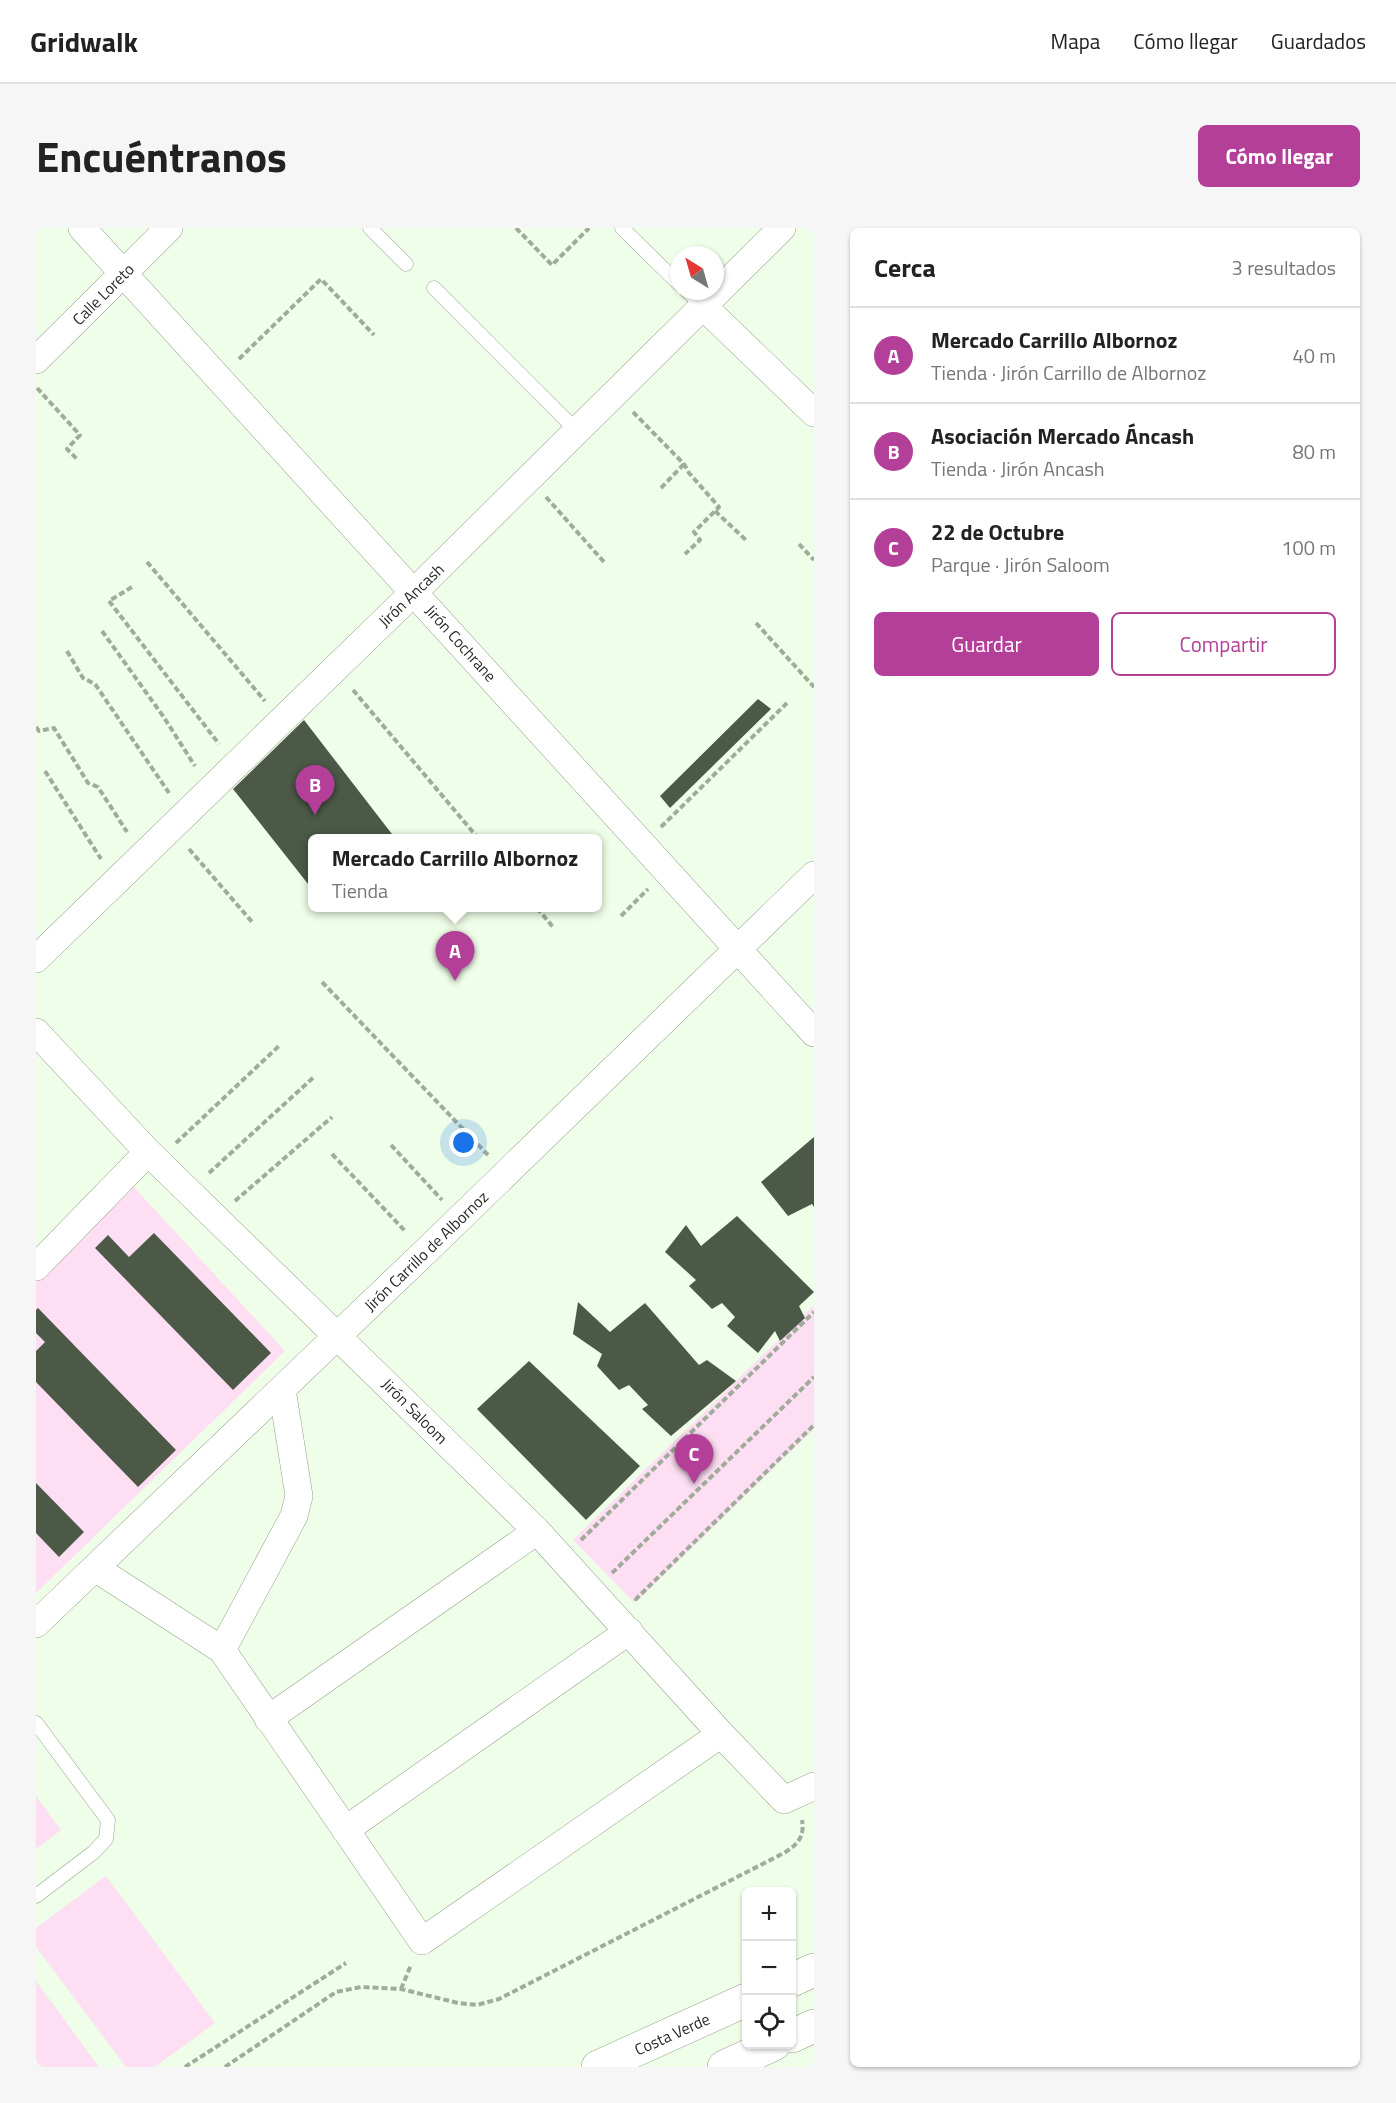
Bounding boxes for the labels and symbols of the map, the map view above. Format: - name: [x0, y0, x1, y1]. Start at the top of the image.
- north arrow: [670, 246, 724, 300]
- street label: Calle Loreto: [67, 258, 139, 330]
- street label: Jirón Ancash: [373, 557, 449, 633]
- street label: Jirón Cochrane: [420, 599, 502, 687]
- pin: B: [296, 766, 334, 815]
- pin: A: [436, 932, 474, 981]
- your location: [449, 1128, 478, 1157]
- street label: Jirón Carrillo de Albornoz: [358, 1185, 494, 1317]
- street label: Jirón Saloom: [377, 1373, 453, 1449]
- pin: C: [674, 1434, 714, 1484]
- street label: Costa Verde: [630, 2007, 714, 2061]

